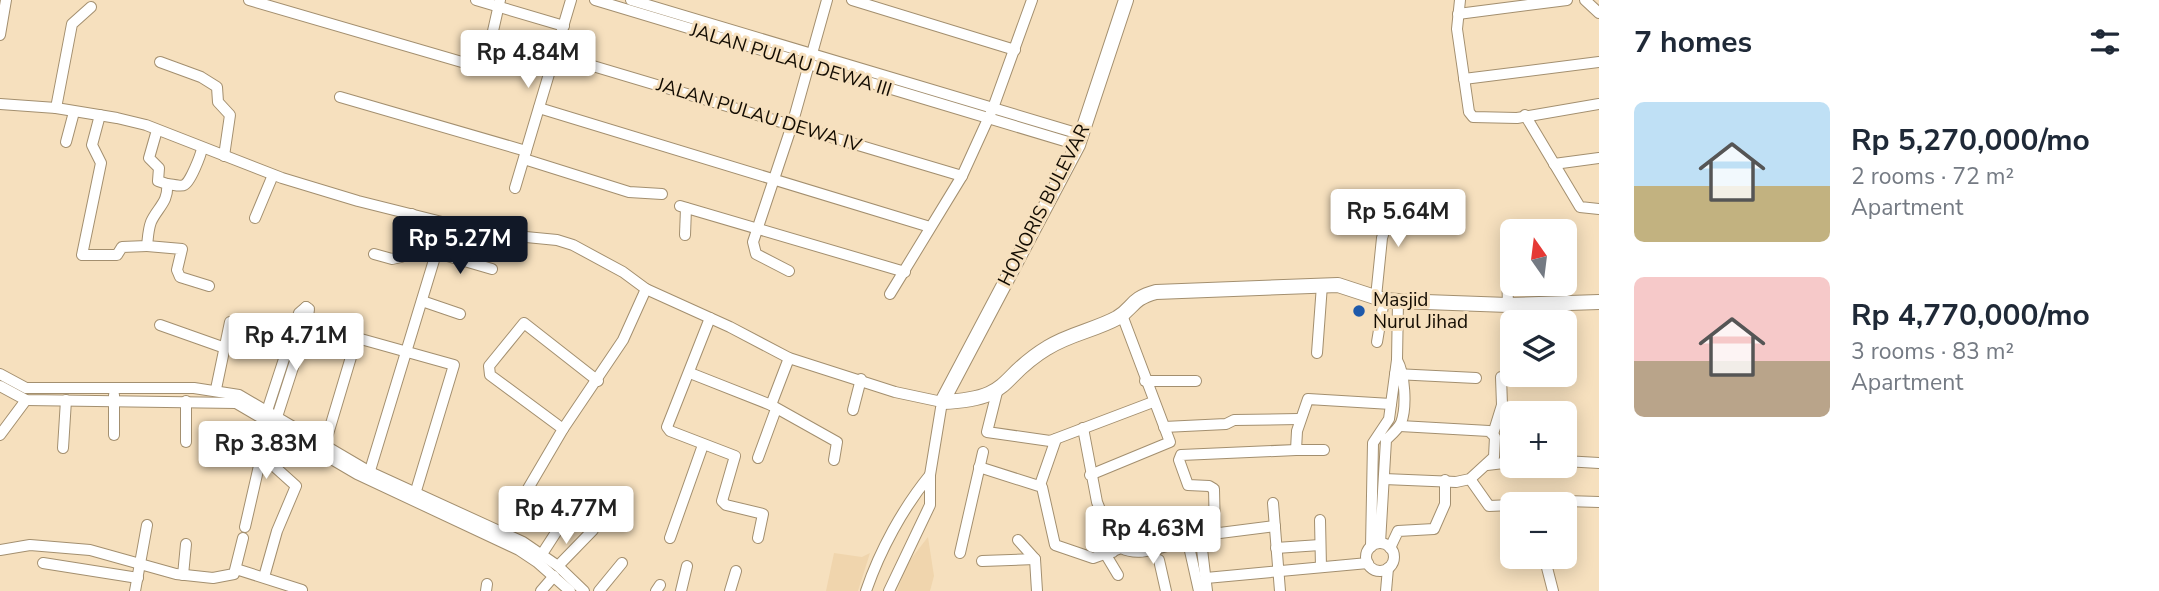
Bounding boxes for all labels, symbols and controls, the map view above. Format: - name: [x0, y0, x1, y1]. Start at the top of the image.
- street label: JALAN PULAU DEWA III: [686, 17, 895, 103]
- text: 7 homes: [1634, 22, 1752, 63]
- icon: filters: [2086, 23, 2124, 61]
- pin: Rp 4.84M: [456, 31, 600, 90]
- text: Rp 4.84M: [477, 37, 579, 68]
- street label: JALAN PULAU DEWA IV: [653, 71, 865, 159]
- street label: HONORIS BULEVAR: [992, 119, 1096, 290]
- text: Rp 5,270,000/mo: [1851, 120, 2090, 161]
- icon: home: [1690, 130, 1774, 214]
- text: 2 rooms · 72 m²: [1851, 161, 2014, 192]
- pin: Rp 5.64M: [1326, 190, 1470, 249]
- text: Apartment: [1851, 192, 1963, 223]
- text: Rp 5.64M: [1347, 196, 1449, 227]
- pin: Rp 5.27M: [388, 216, 532, 276]
- north arrow: [1500, 219, 1577, 296]
- map controls: [1500, 219, 1577, 569]
- text: Rp 5.27M: [409, 223, 511, 254]
- place label: Masjid Nurul Jihad: [1373, 287, 1468, 335]
- text: Rp 4,770,000/mo: [1851, 295, 2090, 336]
- marker: Masjid Nurul Jihad: [1351, 303, 1367, 319]
- icon: home: [1690, 305, 1774, 389]
- button: layers: [1500, 310, 1577, 387]
- pin: Rp 4.71M: [224, 314, 368, 373]
- text: Rp 4.71M: [245, 320, 347, 351]
- text: 3 rooms · 83 m²: [1851, 336, 2014, 367]
- text: Apartment: [1851, 367, 1963, 398]
- button: +: [1500, 401, 1577, 478]
- pin: Rp 3.83M: [194, 421, 338, 481]
- text: Rp 3.83M: [215, 428, 317, 459]
- pin: Rp 4.77M: [494, 486, 638, 546]
- button: −: [1500, 492, 1577, 569]
- text: Rp 4.77M: [515, 493, 617, 524]
- pin: Rp 4.63M: [1081, 506, 1225, 566]
- text: Rp 4.63M: [1102, 513, 1204, 544]

